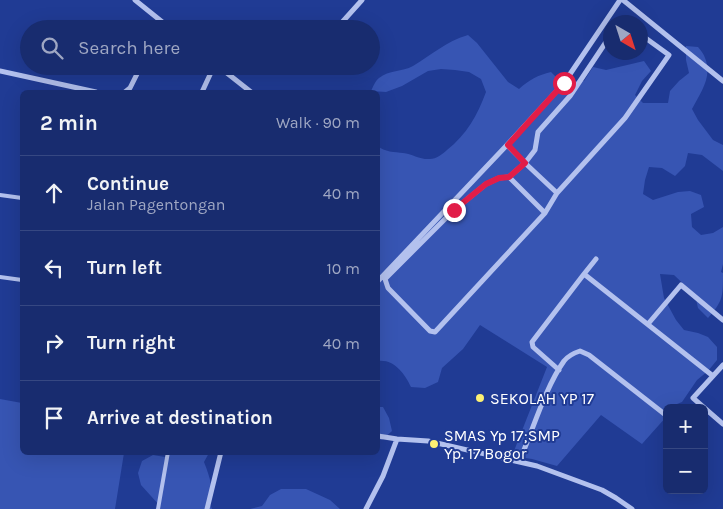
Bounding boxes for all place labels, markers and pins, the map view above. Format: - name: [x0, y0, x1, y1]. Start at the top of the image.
- place label: SEKOLAH YP 17: [490, 389, 595, 408]
- marker: SEKOLAH YP 17: [474, 392, 486, 404]
- place label: SMAS Yp 17;SMP Yp. 17 Bogor: [444, 426, 560, 463]
- marker: SMAS Yp 17;SMP Yp. 17 Bogor: [428, 438, 440, 450]

